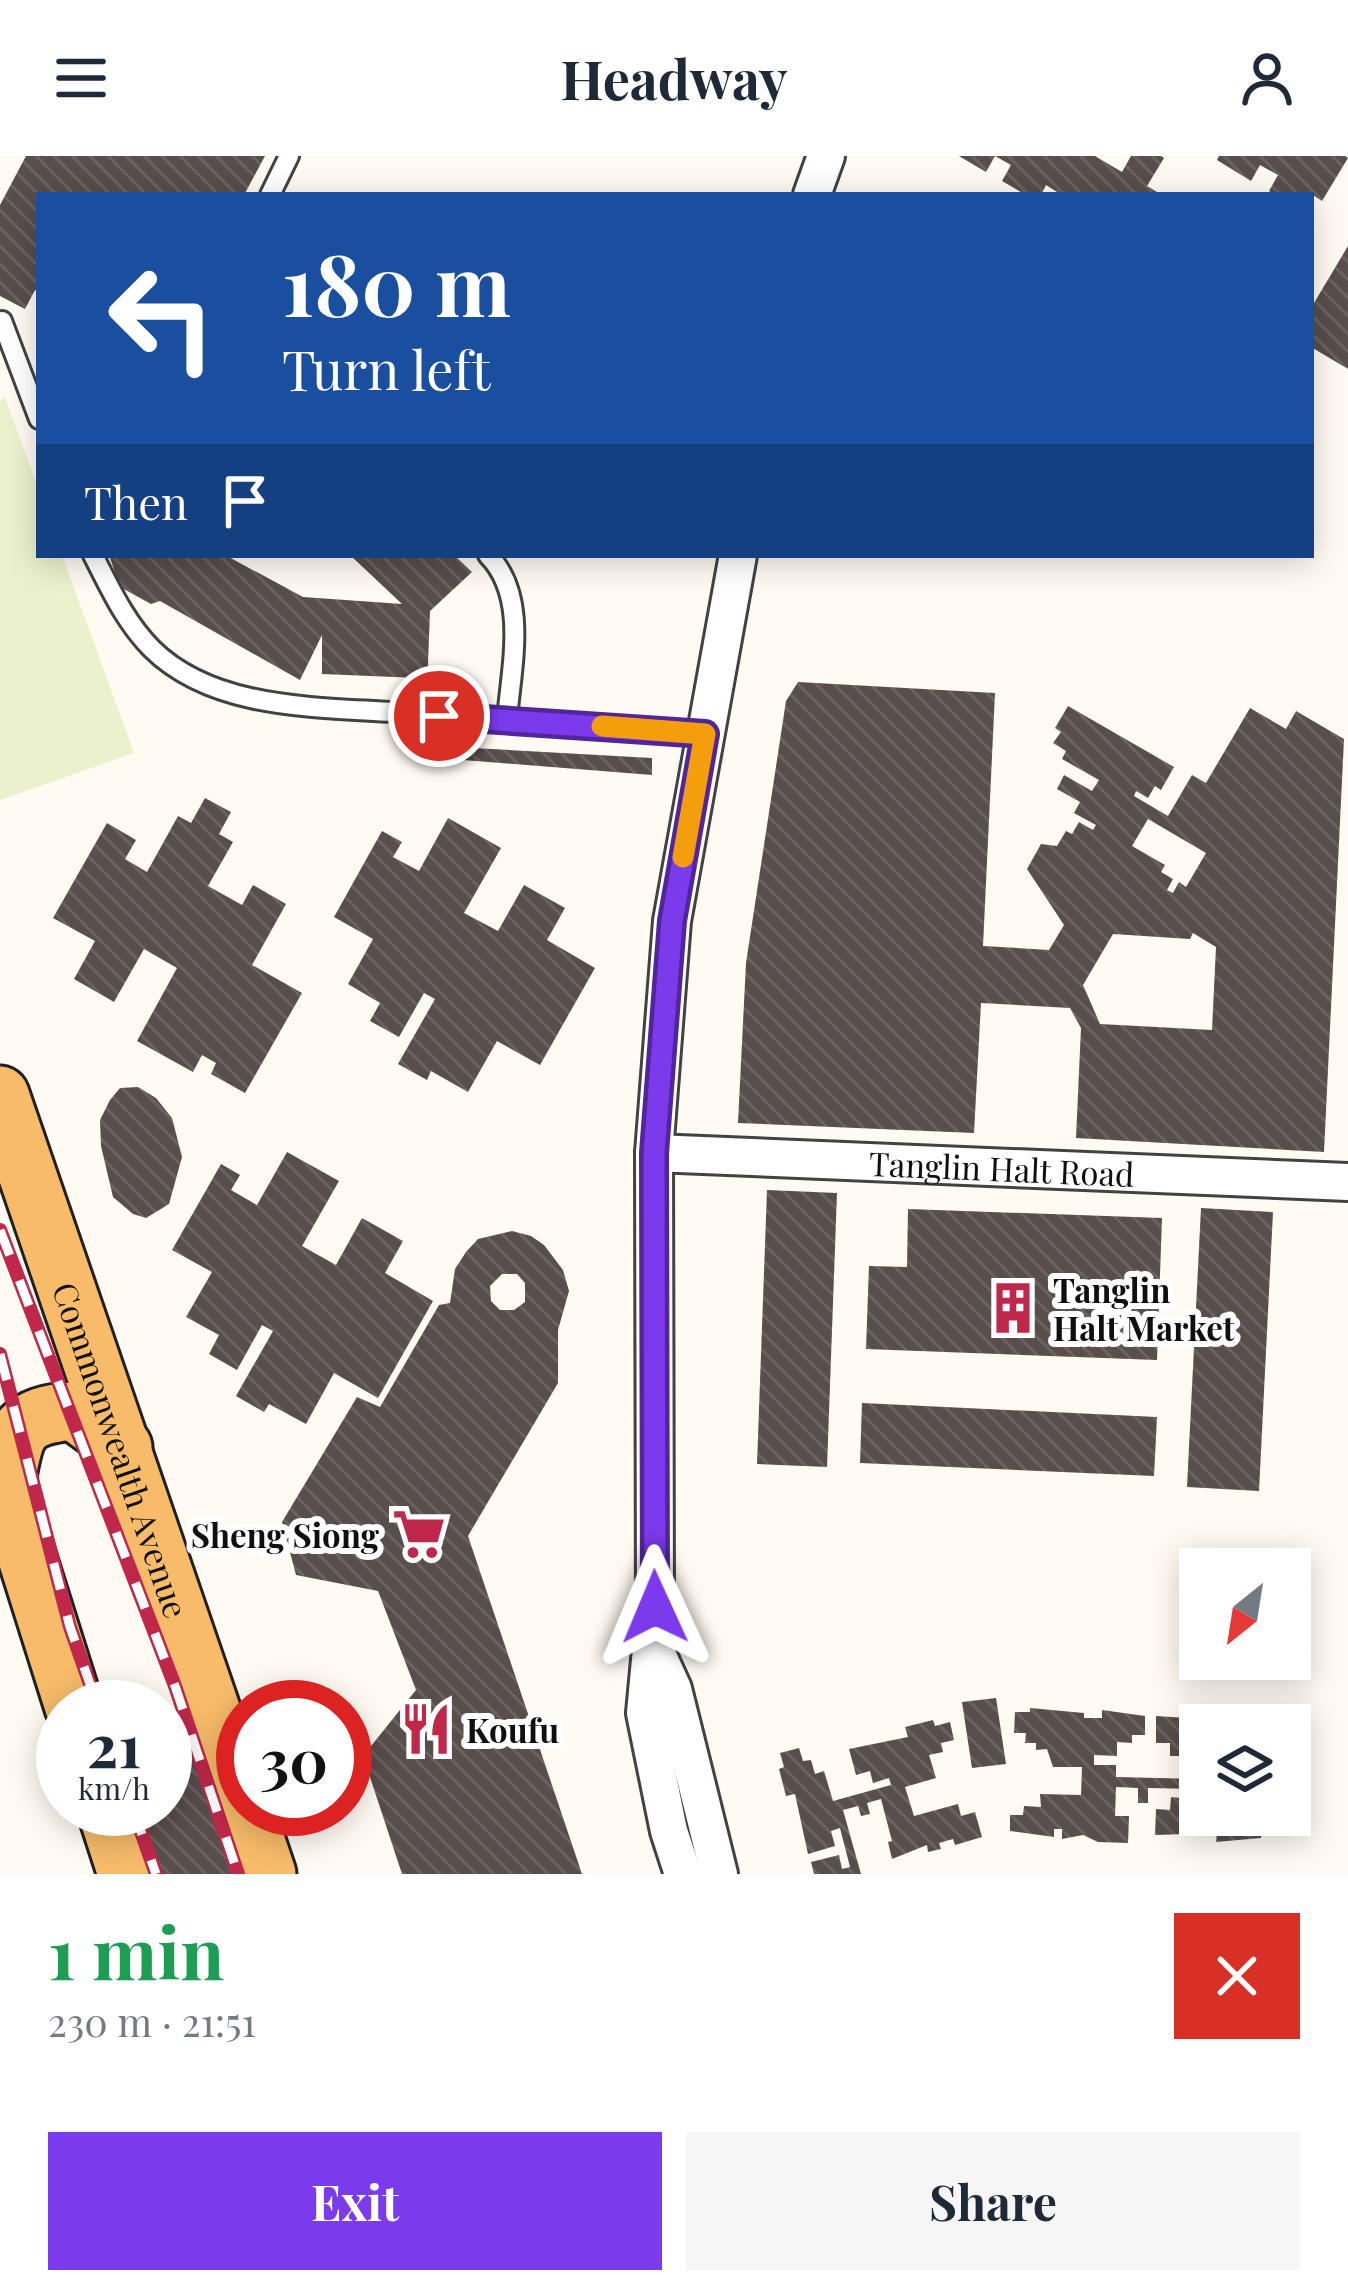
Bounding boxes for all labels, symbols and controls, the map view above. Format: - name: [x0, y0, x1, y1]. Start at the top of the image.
- text: Headway: [560, 42, 788, 114]
- icon: menu: [48, 45, 114, 111]
- icon: person: [1234, 45, 1300, 111]
- text: 180 m: [282, 226, 511, 338]
- icon: left: [84, 240, 240, 396]
- text: Turn left: [282, 333, 491, 405]
- icon: arrive: [212, 468, 278, 534]
- text: Then: [84, 471, 188, 531]
- pin: [388, 665, 490, 767]
- icon: arrive: [406, 683, 472, 749]
- street label: Tanglin Halt Road: [868, 1140, 1135, 1195]
- place label: Tanglin Halt Market: [1053, 1267, 1235, 1349]
- street label: Commonwealth Avenue: [44, 1276, 200, 1623]
- building icon: Tanglin Halt Market: [984, 1279, 1042, 1337]
- supermarket icon: Sheng Siong: [390, 1505, 448, 1563]
- place label: Sheng Siong: [191, 1512, 380, 1556]
- position arrow: [592, 1544, 718, 1670]
- north arrow: [1179, 1548, 1311, 1680]
- map controls: [1179, 1548, 1311, 1836]
- speed limit sign: 30: [216, 1680, 372, 1836]
- restaurant icon: Koufu: [397, 1700, 455, 1758]
- text: 21: [87, 1703, 141, 1783]
- button: layers: [1179, 1704, 1311, 1836]
- place label: Koufu: [466, 1707, 559, 1751]
- text: km/h: [78, 1768, 150, 1808]
- text: 1 min: [48, 1902, 224, 1998]
- button: close: [1174, 1913, 1300, 2039]
- text: 230 m · 21:51: [48, 1995, 256, 2047]
- button: Exit: [48, 2132, 662, 2270]
- button: Share: [686, 2132, 1300, 2270]

